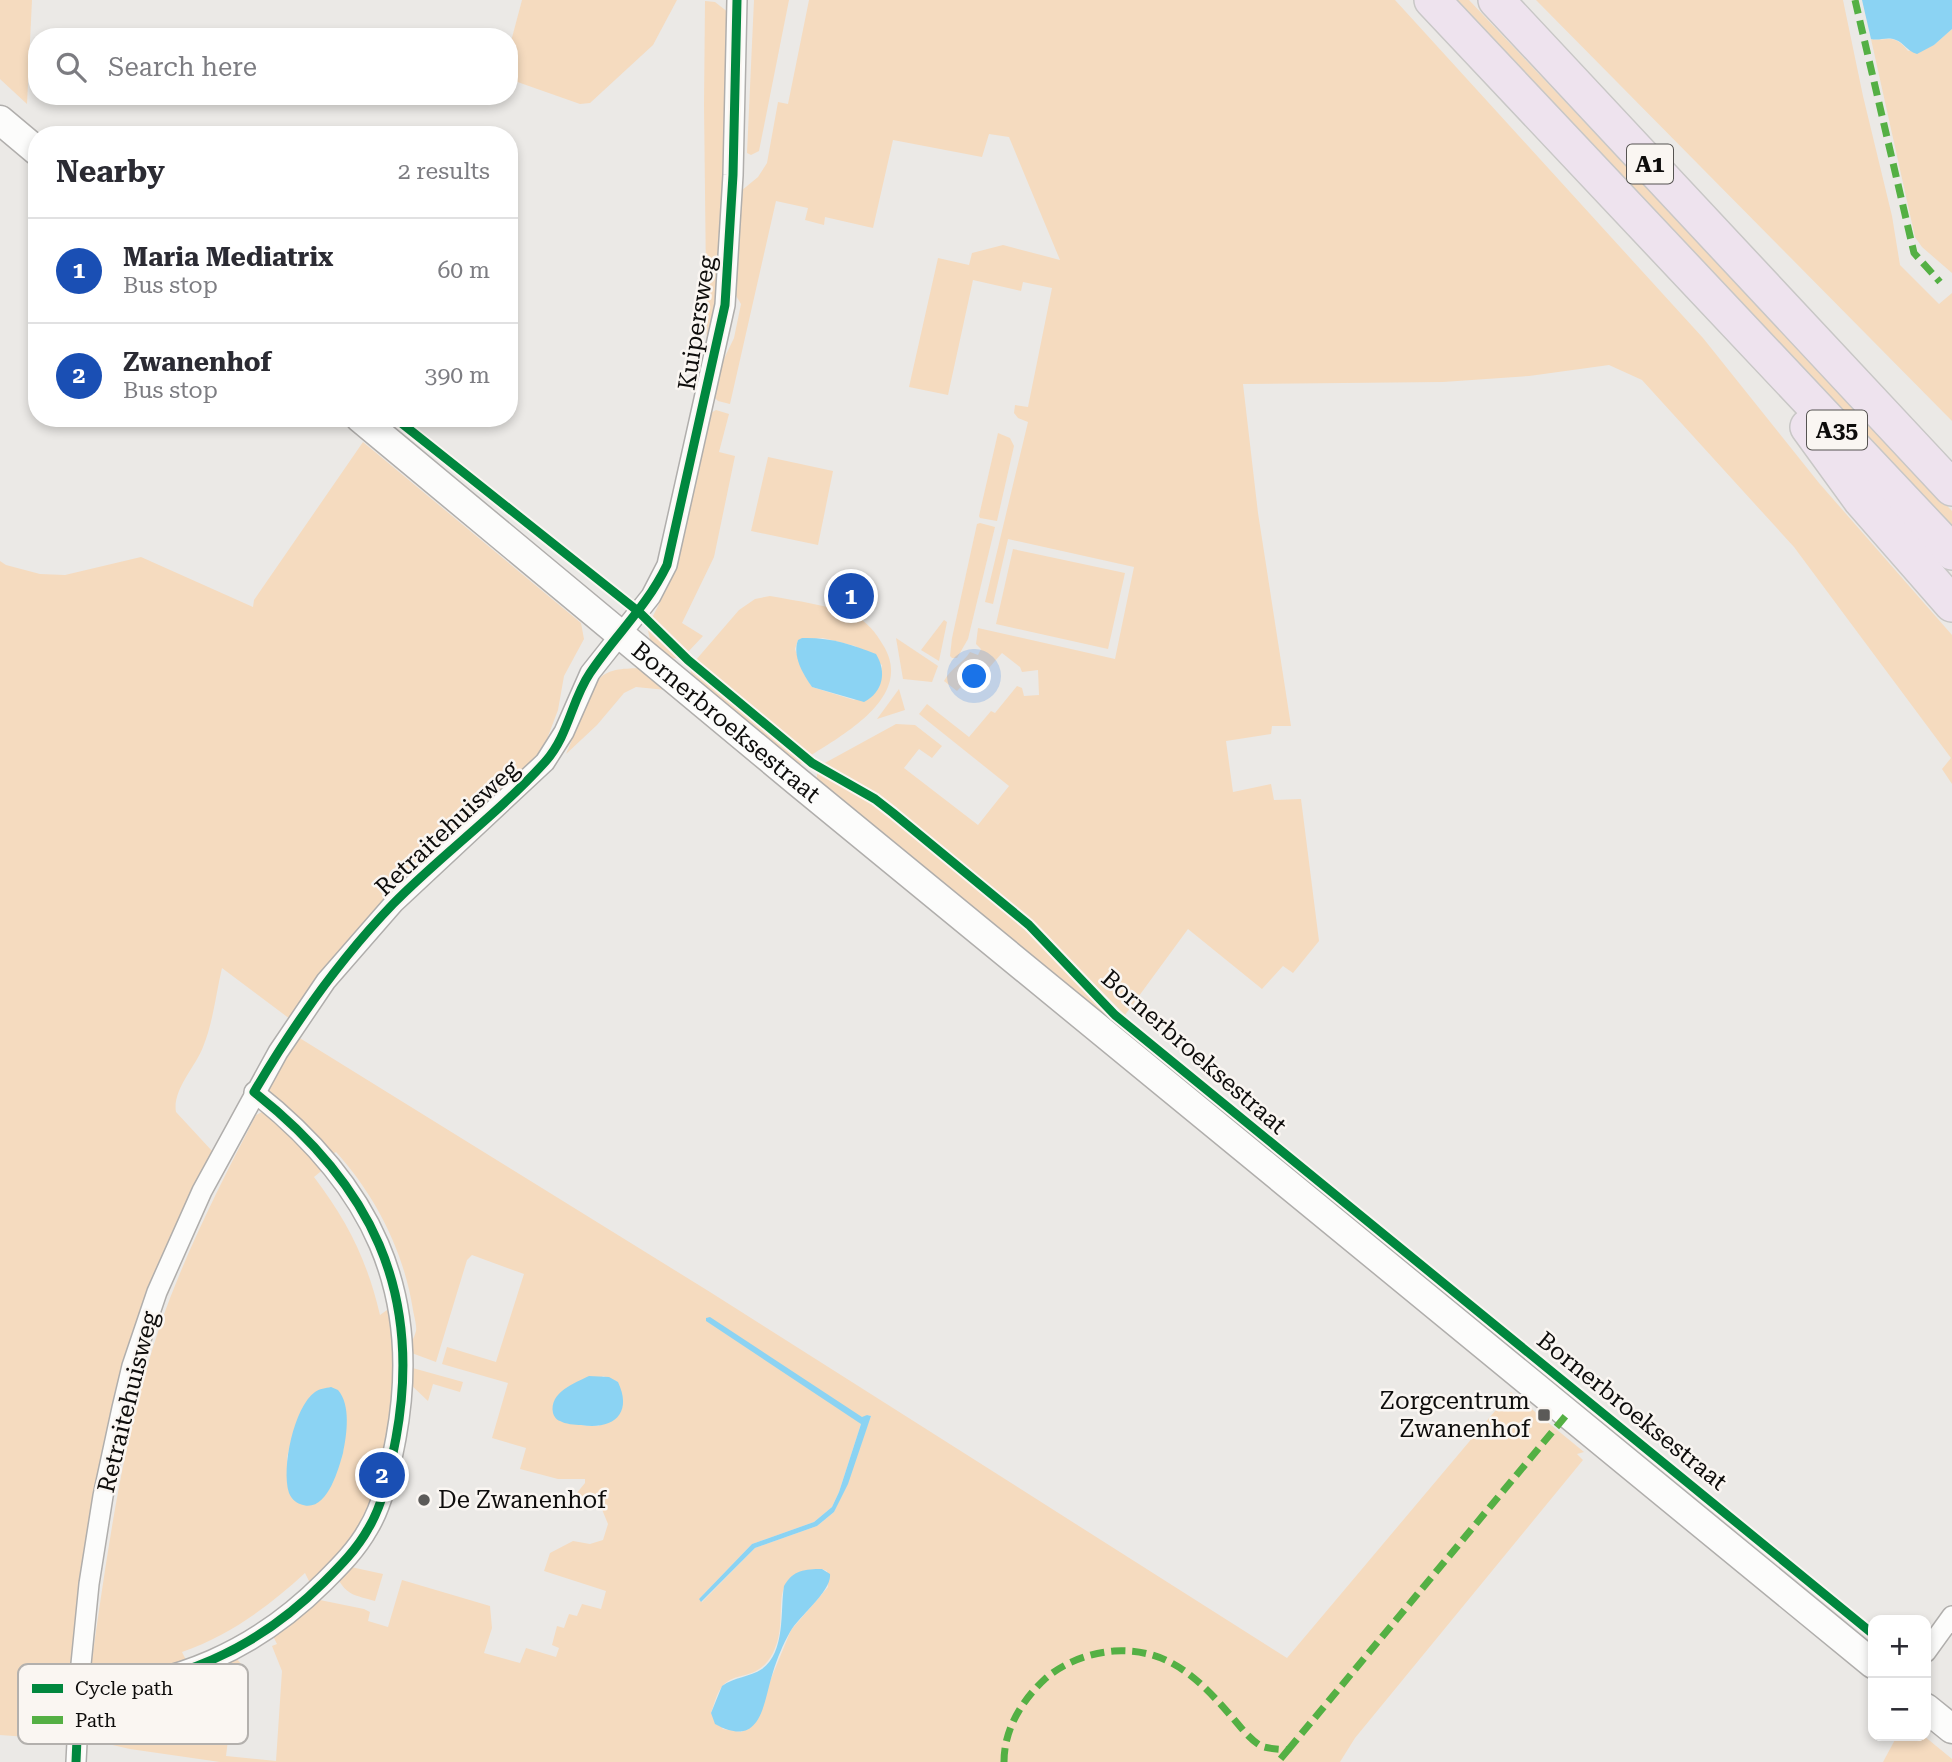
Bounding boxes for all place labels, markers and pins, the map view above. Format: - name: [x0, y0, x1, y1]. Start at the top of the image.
- pin: 1: [828, 570, 874, 622]
- place label: Zorgcentrum Zwanenhof: [1380, 1387, 1531, 1443]
- marker: Zorgcentrum Zwanenhof: [1536, 1407, 1552, 1423]
- pin: 2: [359, 1449, 405, 1501]
- place label: De Zwanenhof: [438, 1486, 607, 1514]
- marker: De Zwanenhof: [416, 1492, 432, 1508]

